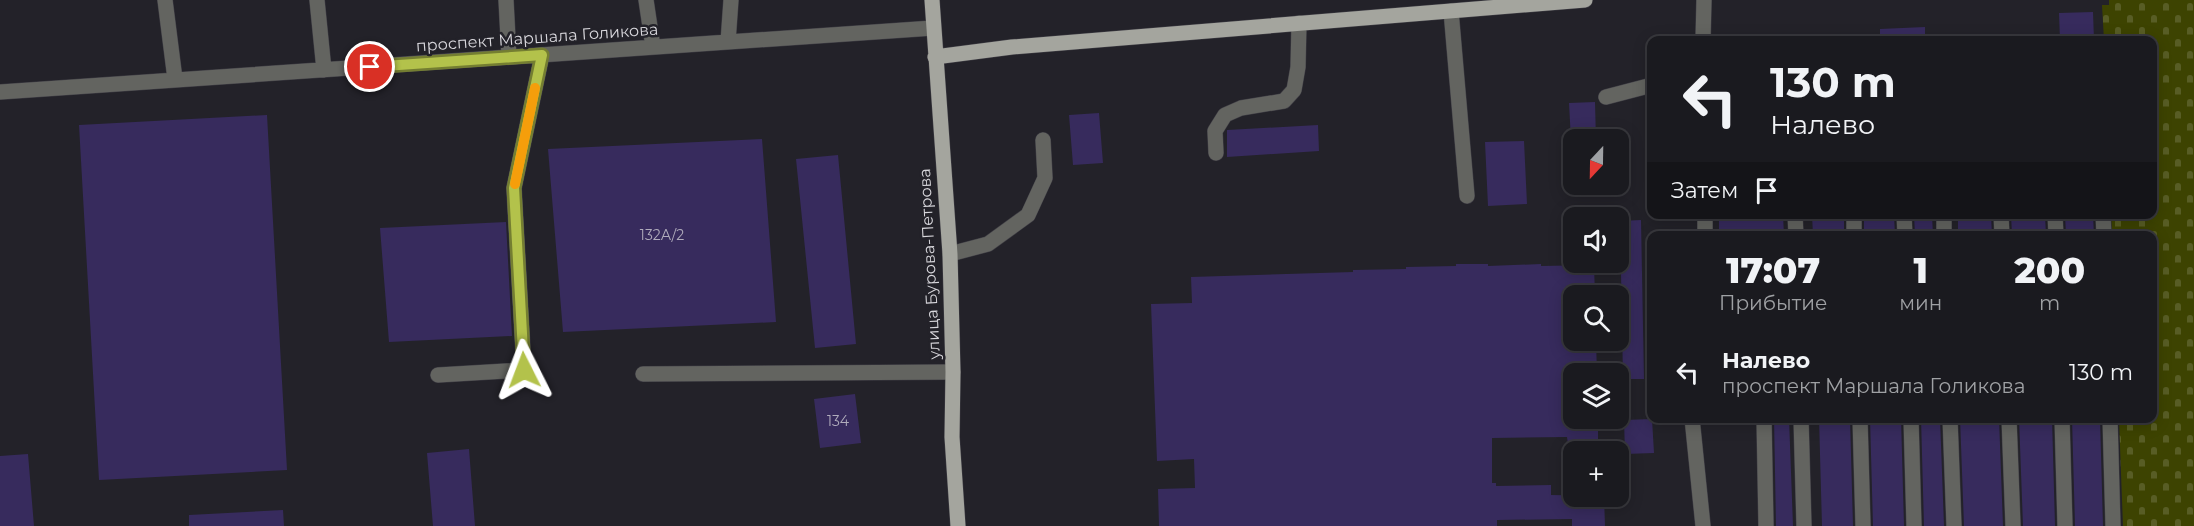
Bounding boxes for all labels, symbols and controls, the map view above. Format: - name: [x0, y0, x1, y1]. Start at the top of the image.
- street label: проспект Маршала Голикова: [415, 20, 659, 55]
- pin: [344, 41, 395, 92]
- icon: arrive: [353, 50, 386, 83]
- text: 130 m: [1770, 56, 1896, 108]
- icon: left: [1671, 60, 1749, 138]
- text: Налево: [1770, 108, 1875, 141]
- north arrow: [1563, 129, 1629, 195]
- map controls: [1563, 129, 1629, 507]
- street label: улица Бурова-Петрова: [915, 168, 944, 361]
- icon: arrive: [1750, 174, 1783, 207]
- text: Затем: [1671, 177, 1738, 204]
- button: sound: [1563, 207, 1629, 273]
- house number: 132А/2: [640, 226, 684, 244]
- text: 17:07: [1726, 248, 1820, 292]
- text: 1: [1913, 248, 1928, 292]
- text: 200: [2014, 248, 2085, 292]
- button: search: [1563, 285, 1629, 351]
- text: Прибытие: [1719, 291, 1827, 315]
- text: мин: [1899, 291, 1942, 315]
- text: m: [2039, 291, 2060, 315]
- position arrow: [492, 338, 556, 402]
- text: Налево: [1722, 347, 1810, 374]
- icon: left: [1671, 356, 1704, 389]
- text: 130 m: [2069, 359, 2133, 386]
- button: layers: [1563, 363, 1629, 429]
- text: проспект Маршала Голикова: [1722, 374, 2025, 398]
- house number: 134: [827, 412, 850, 430]
- button: +: [1563, 441, 1629, 507]

